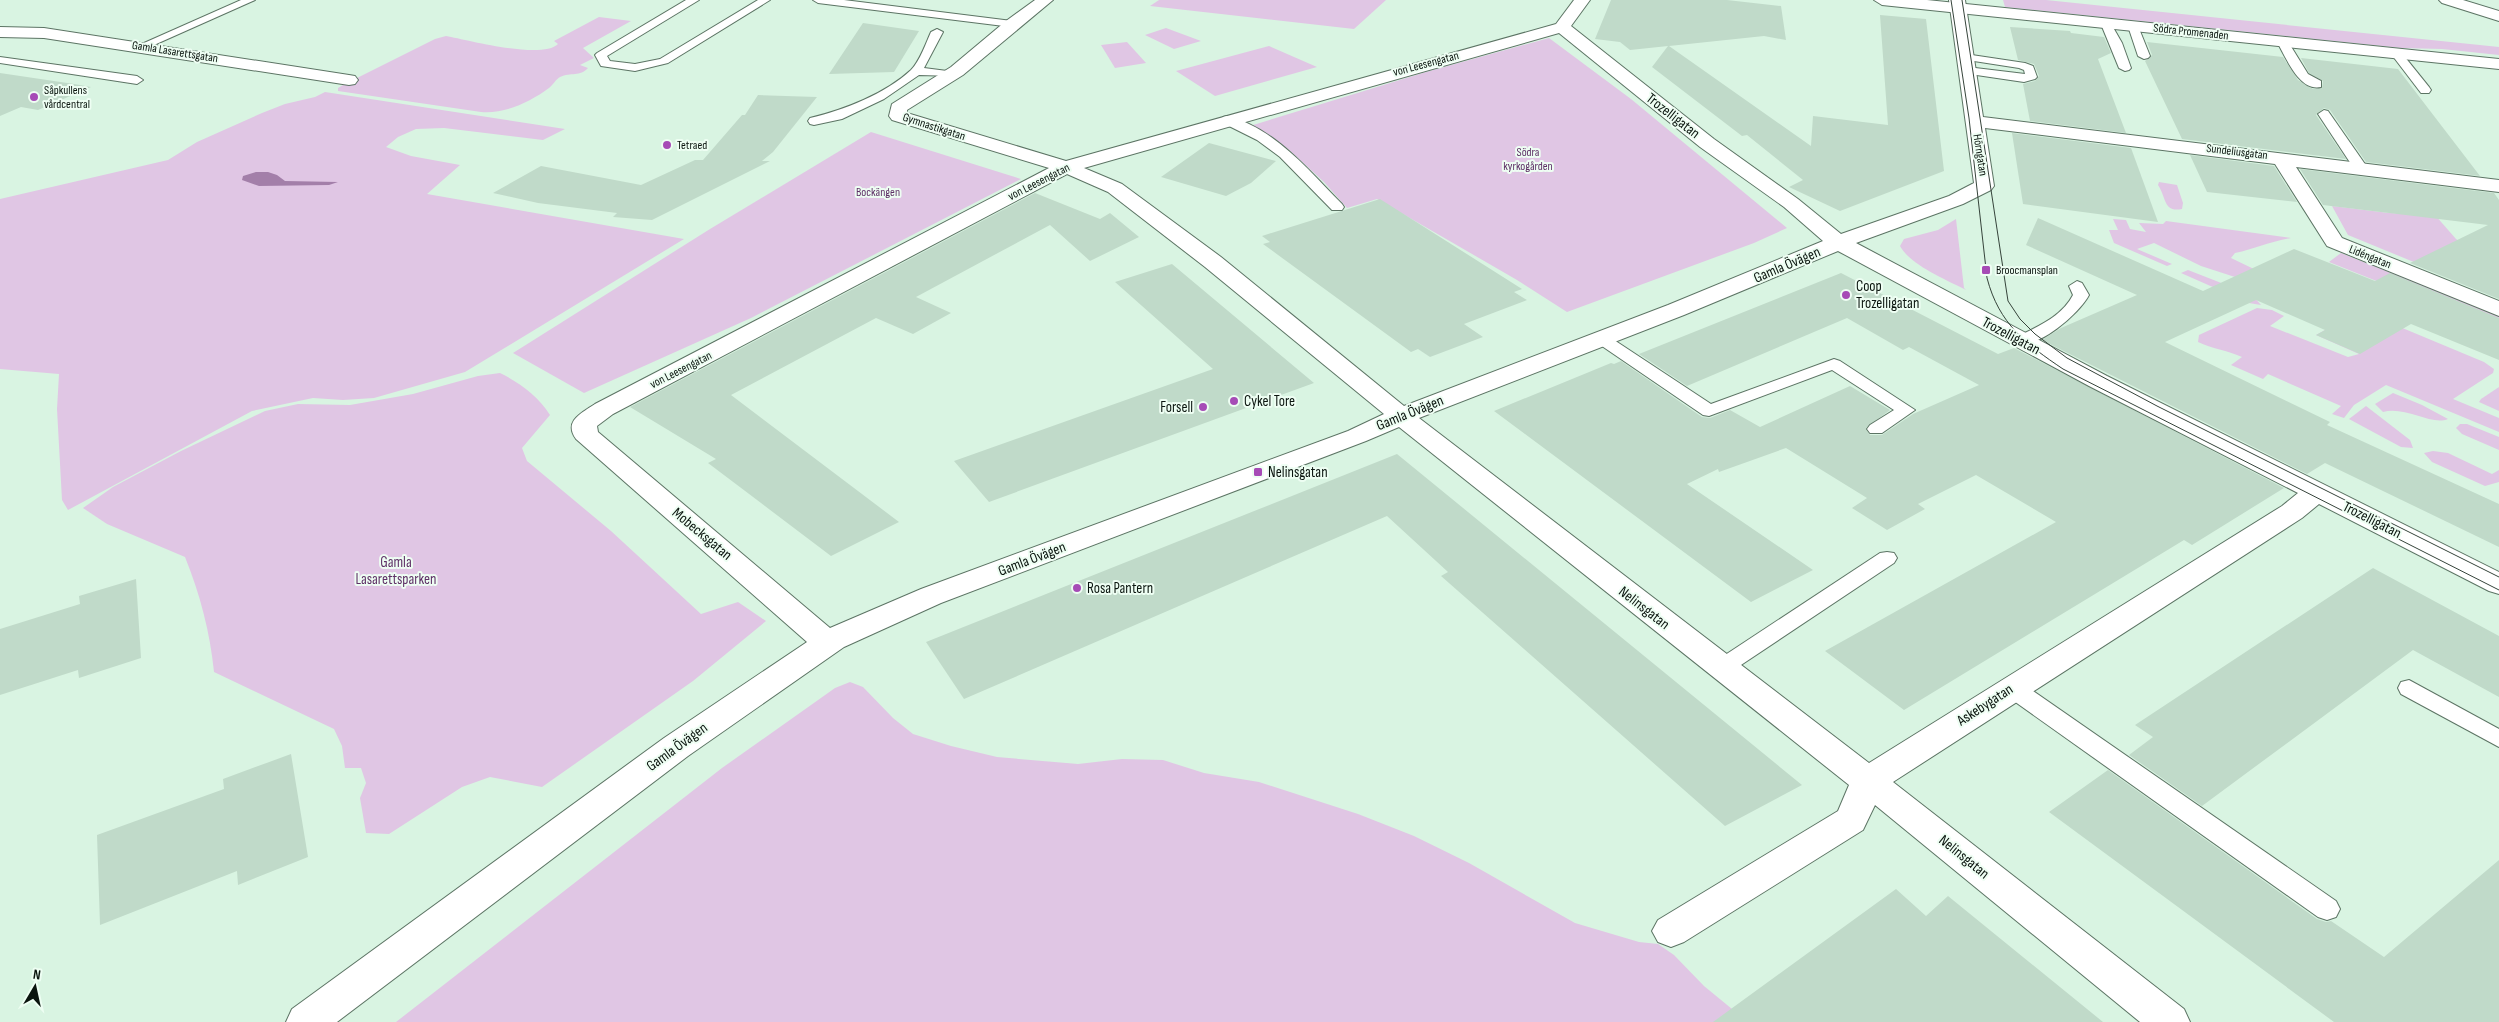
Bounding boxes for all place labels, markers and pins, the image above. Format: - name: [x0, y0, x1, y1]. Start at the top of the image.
- place label: Såpkullens vårdcentral: [44, 83, 90, 112]
- marker: Såpkullens vårdcentral: [28, 91, 40, 103]
- place label: Tetraed: [677, 138, 707, 153]
- marker: Tetraed: [661, 139, 673, 151]
- place label: Broocmansplan: [1996, 263, 2058, 278]
- marker: Broocmansplan: [1980, 264, 1992, 276]
- place label: Coop Trozelligatan: [1856, 277, 1919, 313]
- marker: Coop Trozelligatan: [1840, 289, 1852, 301]
- place label: Cykel Tore: [1244, 392, 1295, 411]
- marker: Cykel Tore: [1228, 395, 1240, 407]
- place label: Forsell: [1160, 398, 1193, 417]
- marker: Forsell: [1197, 401, 1209, 413]
- place label: Nelinsgatan: [1268, 463, 1328, 482]
- marker: Nelinsgatan: [1252, 466, 1264, 478]
- place label: Rosa Pantern: [1087, 579, 1153, 598]
- marker: Rosa Pantern: [1071, 582, 1083, 594]

